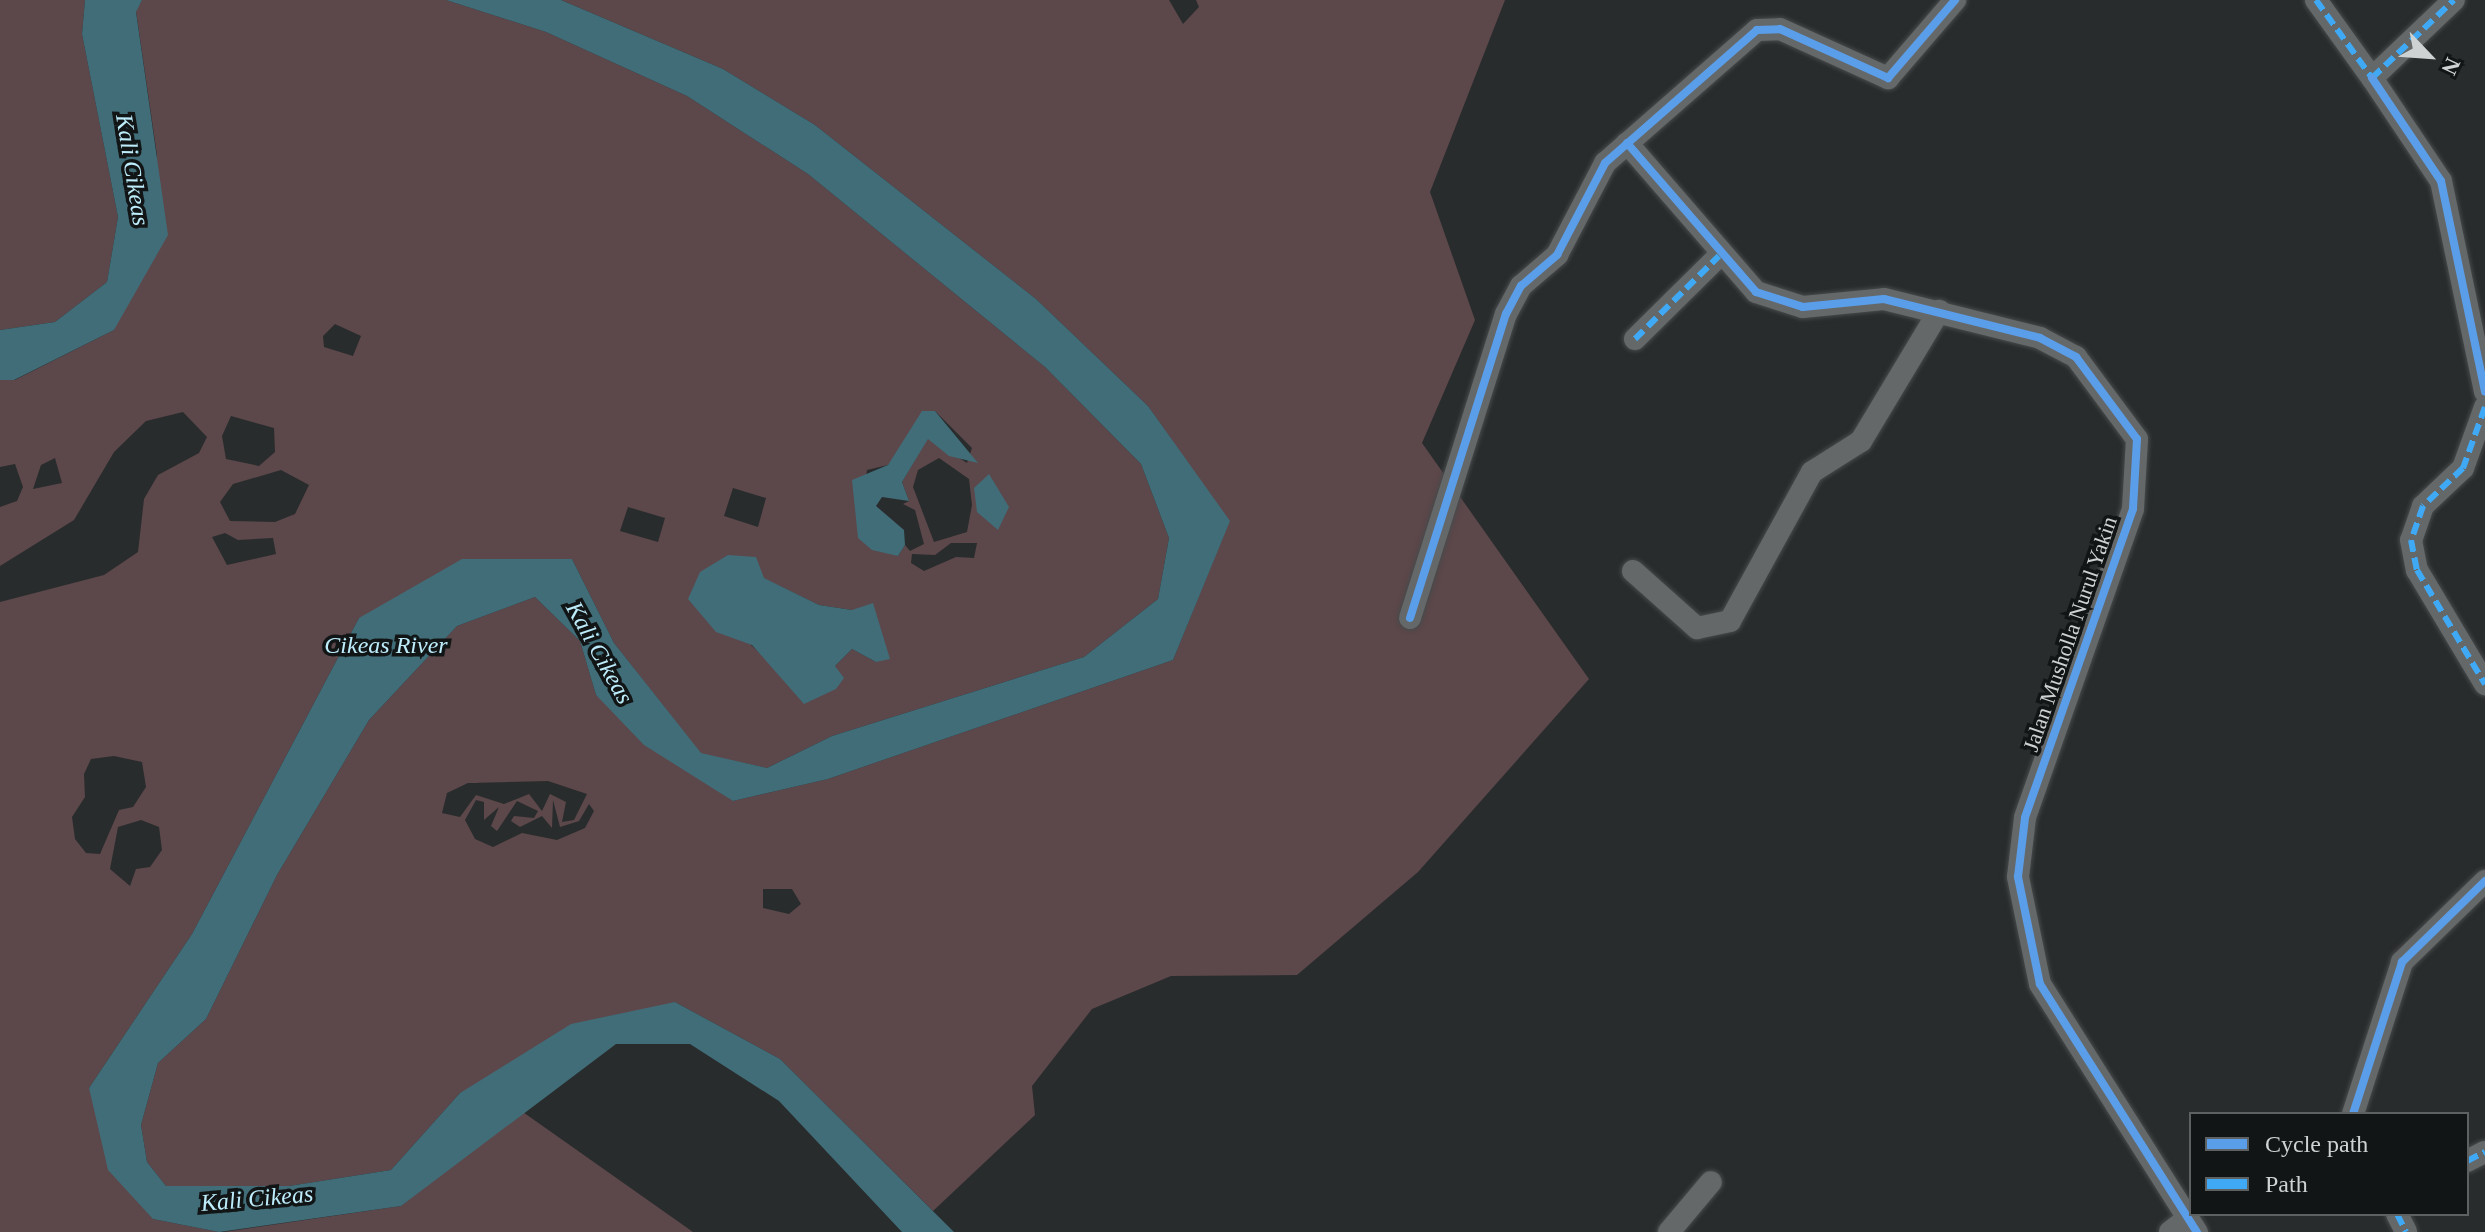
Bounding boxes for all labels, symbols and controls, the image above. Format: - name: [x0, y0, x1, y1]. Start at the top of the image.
- north arrow: [2389, 16, 2469, 96]
- text: N: [2437, 54, 2466, 79]
- water label: Kali Cikeas: [109, 112, 155, 228]
- street label: Jalan Musholla Nurul Yakin: [2017, 513, 2123, 755]
- water label: Kali Cikeas: [559, 597, 639, 709]
- water label: Cikeas River: [324, 632, 448, 660]
- legend: [2189, 1112, 2469, 1216]
- text: Cycle path: [2265, 1131, 2368, 1157]
- text: Path: [2265, 1171, 2308, 1197]
- water label: Kali Cikeas: [200, 1180, 314, 1218]

